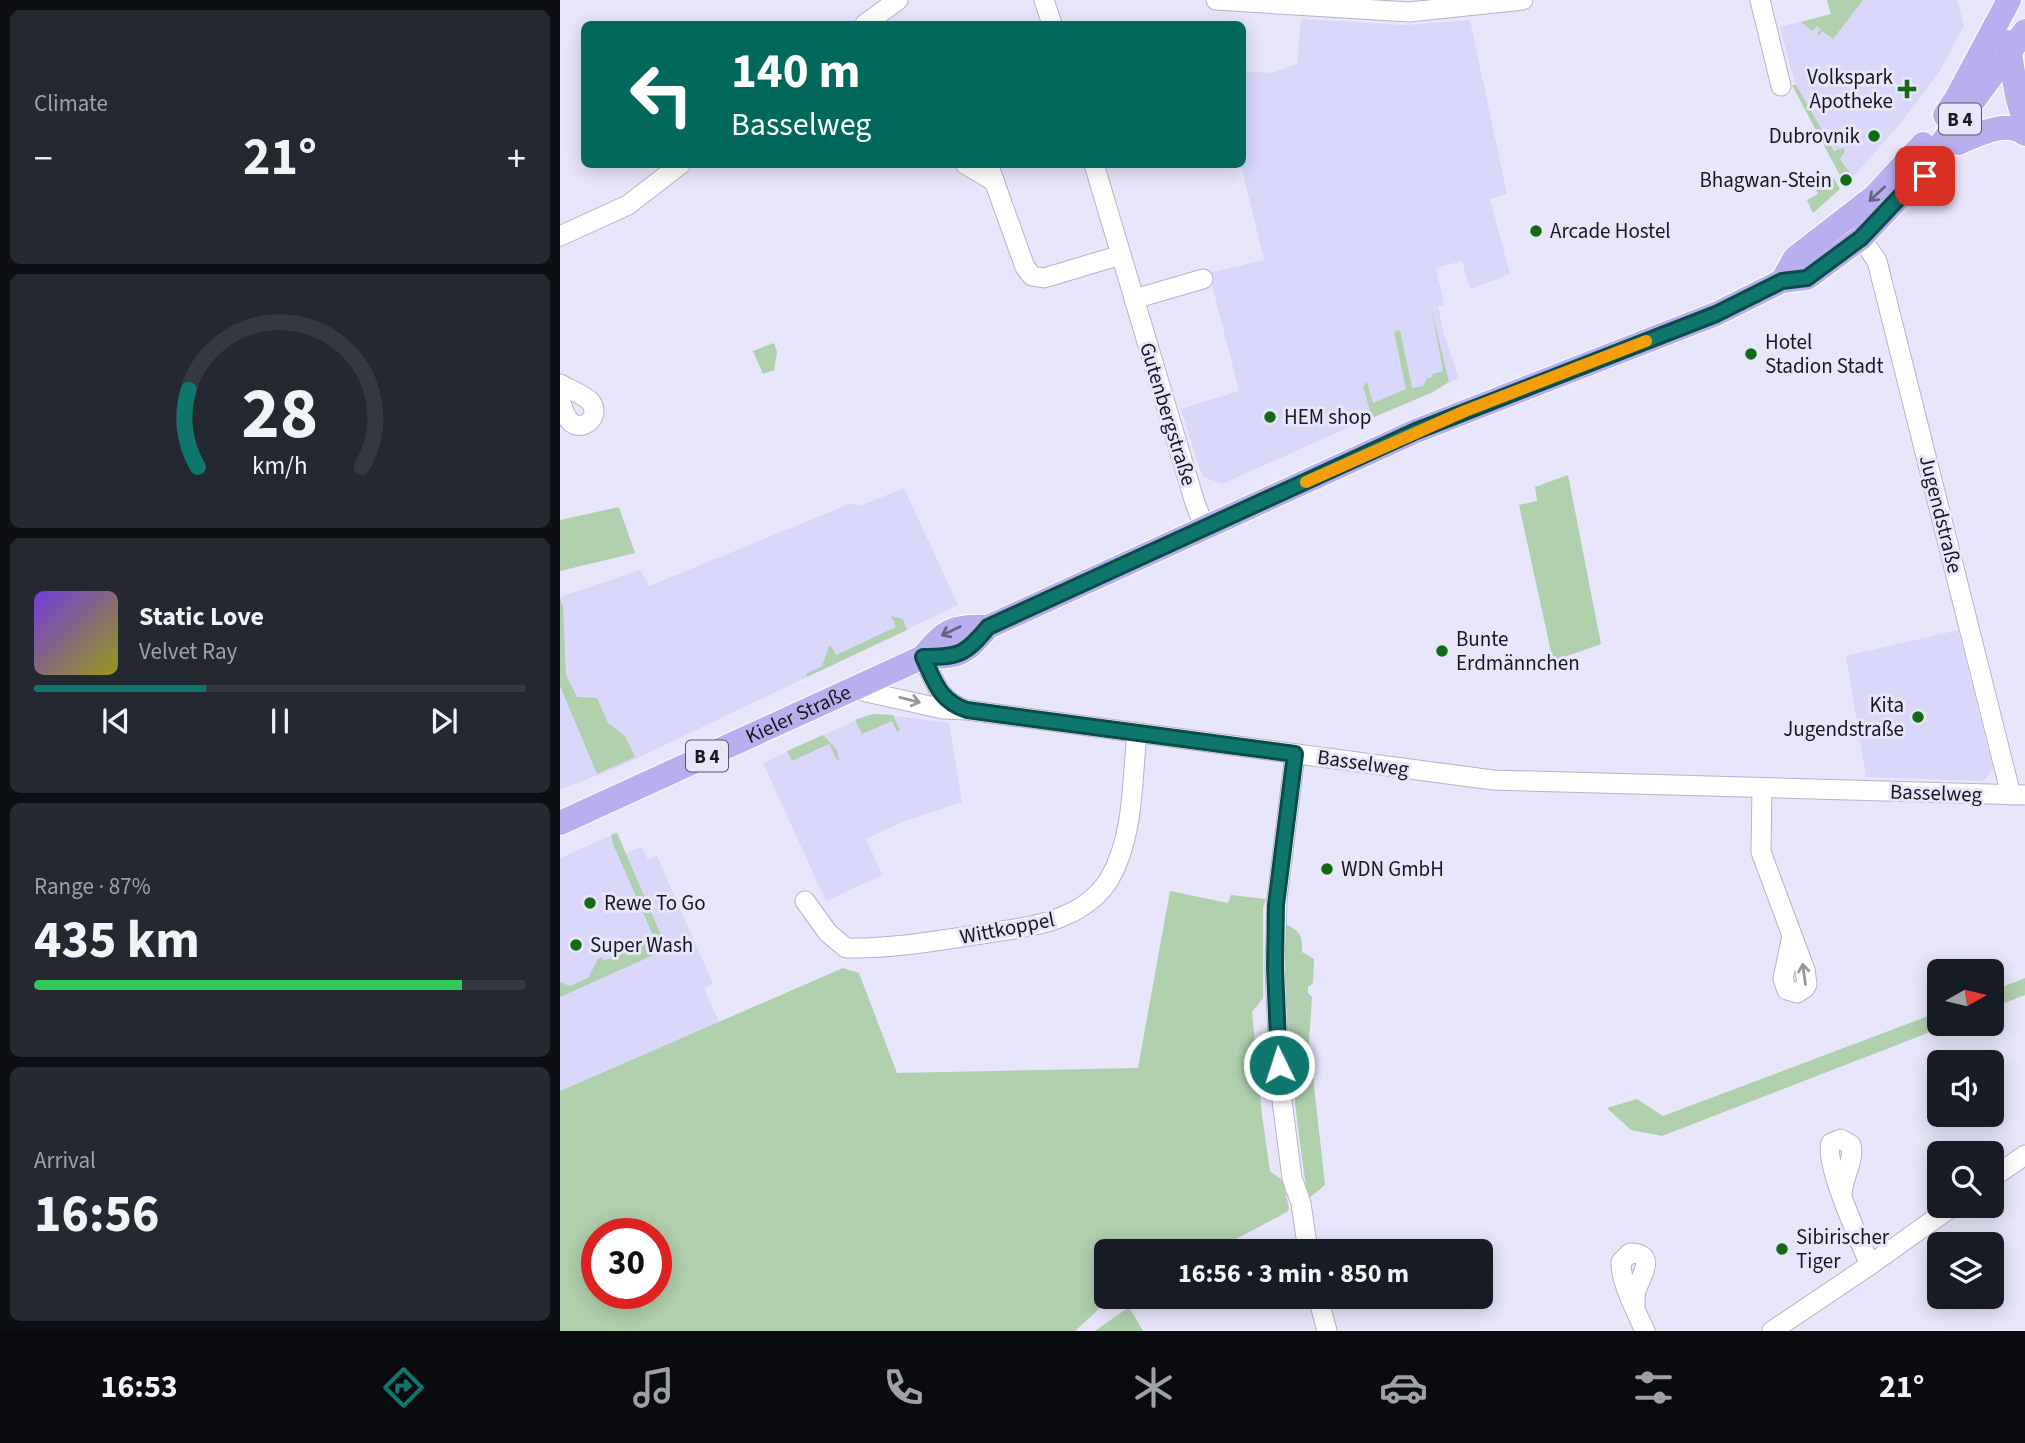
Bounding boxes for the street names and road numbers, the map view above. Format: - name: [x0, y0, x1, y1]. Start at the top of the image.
- road number: B 4: [1939, 104, 1981, 134]
- street label: Gutenbergstraße: [1132, 339, 1204, 489]
- street label: Jugendstraße: [1912, 452, 1970, 576]
- street label: Kieler Straße: [741, 677, 856, 751]
- road number: B 4: [686, 740, 728, 772]
- street label: Basselweg: [1315, 742, 1411, 784]
- street label: Basselweg: [1889, 776, 1983, 810]
- street label: Wittkoppel: [957, 904, 1057, 952]

